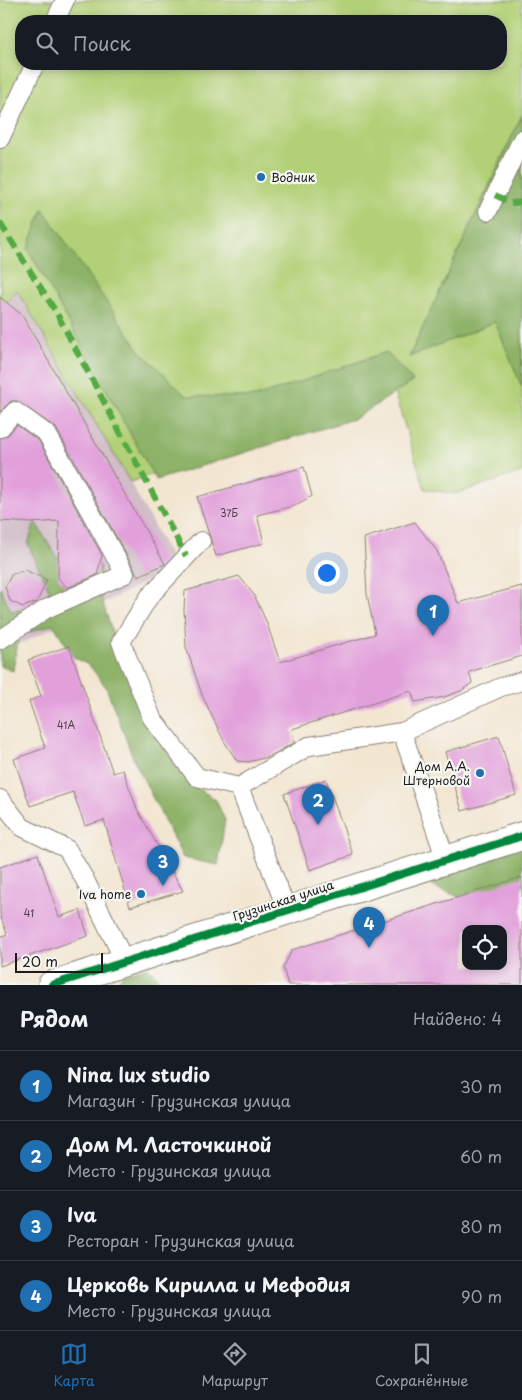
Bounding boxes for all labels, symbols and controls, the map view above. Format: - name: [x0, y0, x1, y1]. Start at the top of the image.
- search box: [15, 15, 507, 70]
- icon: search: [33, 29, 61, 57]
- text: Поиск: [73, 29, 131, 57]
- place label: Водник: [271, 168, 316, 186]
- marker: Водник: [255, 171, 267, 183]
- house number: 37Б: [220, 505, 239, 520]
- your location: [314, 560, 340, 586]
- pin: 1: [417, 595, 449, 636]
- house number: 41А: [57, 717, 75, 732]
- place label: Дом А.А. Штерновой: [403, 757, 470, 789]
- marker: Дом А.А. Штерновой: [474, 767, 486, 779]
- pin: 2: [302, 784, 334, 825]
- pin: 3: [147, 845, 179, 886]
- street label: Грузинская улица: [230, 875, 336, 925]
- place label: Iva home: [79, 885, 131, 903]
- marker: Iva home: [135, 888, 147, 900]
- house number: 41: [24, 905, 34, 920]
- pin: 4: [353, 907, 385, 948]
- map controls: [462, 925, 507, 970]
- button: locate: [462, 925, 507, 970]
- scale bar: [15, 950, 102, 973]
- text: 20 m: [22, 951, 58, 972]
- text: Рядом: [20, 1002, 88, 1034]
- text: Найдено: 4: [413, 1006, 502, 1030]
- text: Nina lux studio: [67, 1060, 210, 1088]
- text: 1: [32, 1074, 40, 1098]
- text: 30 m: [460, 1074, 502, 1098]
- text: Магазин · Грузинская улица: [67, 1088, 291, 1112]
- text: Дом М. Ласточкиной: [67, 1130, 272, 1158]
- text: 2: [30, 1144, 42, 1168]
- text: 60 m: [460, 1144, 502, 1168]
- text: Место · Грузинская улица: [67, 1158, 271, 1182]
- text: Iva: [67, 1200, 97, 1228]
- text: 3: [31, 1214, 41, 1238]
- text: 80 m: [460, 1214, 502, 1238]
- text: Ресторан · Грузинская улица: [67, 1228, 294, 1252]
- text: Церковь Кирилла и Мефодия: [67, 1270, 351, 1298]
- text: 4: [31, 1284, 41, 1308]
- text: 90 m: [461, 1284, 502, 1308]
- text: Место · Грузинская улица: [67, 1298, 271, 1322]
- tab: Карта: [54, 1340, 95, 1391]
- tab: Маршрут: [202, 1340, 268, 1391]
- tab: Сохранённые: [375, 1340, 468, 1391]

